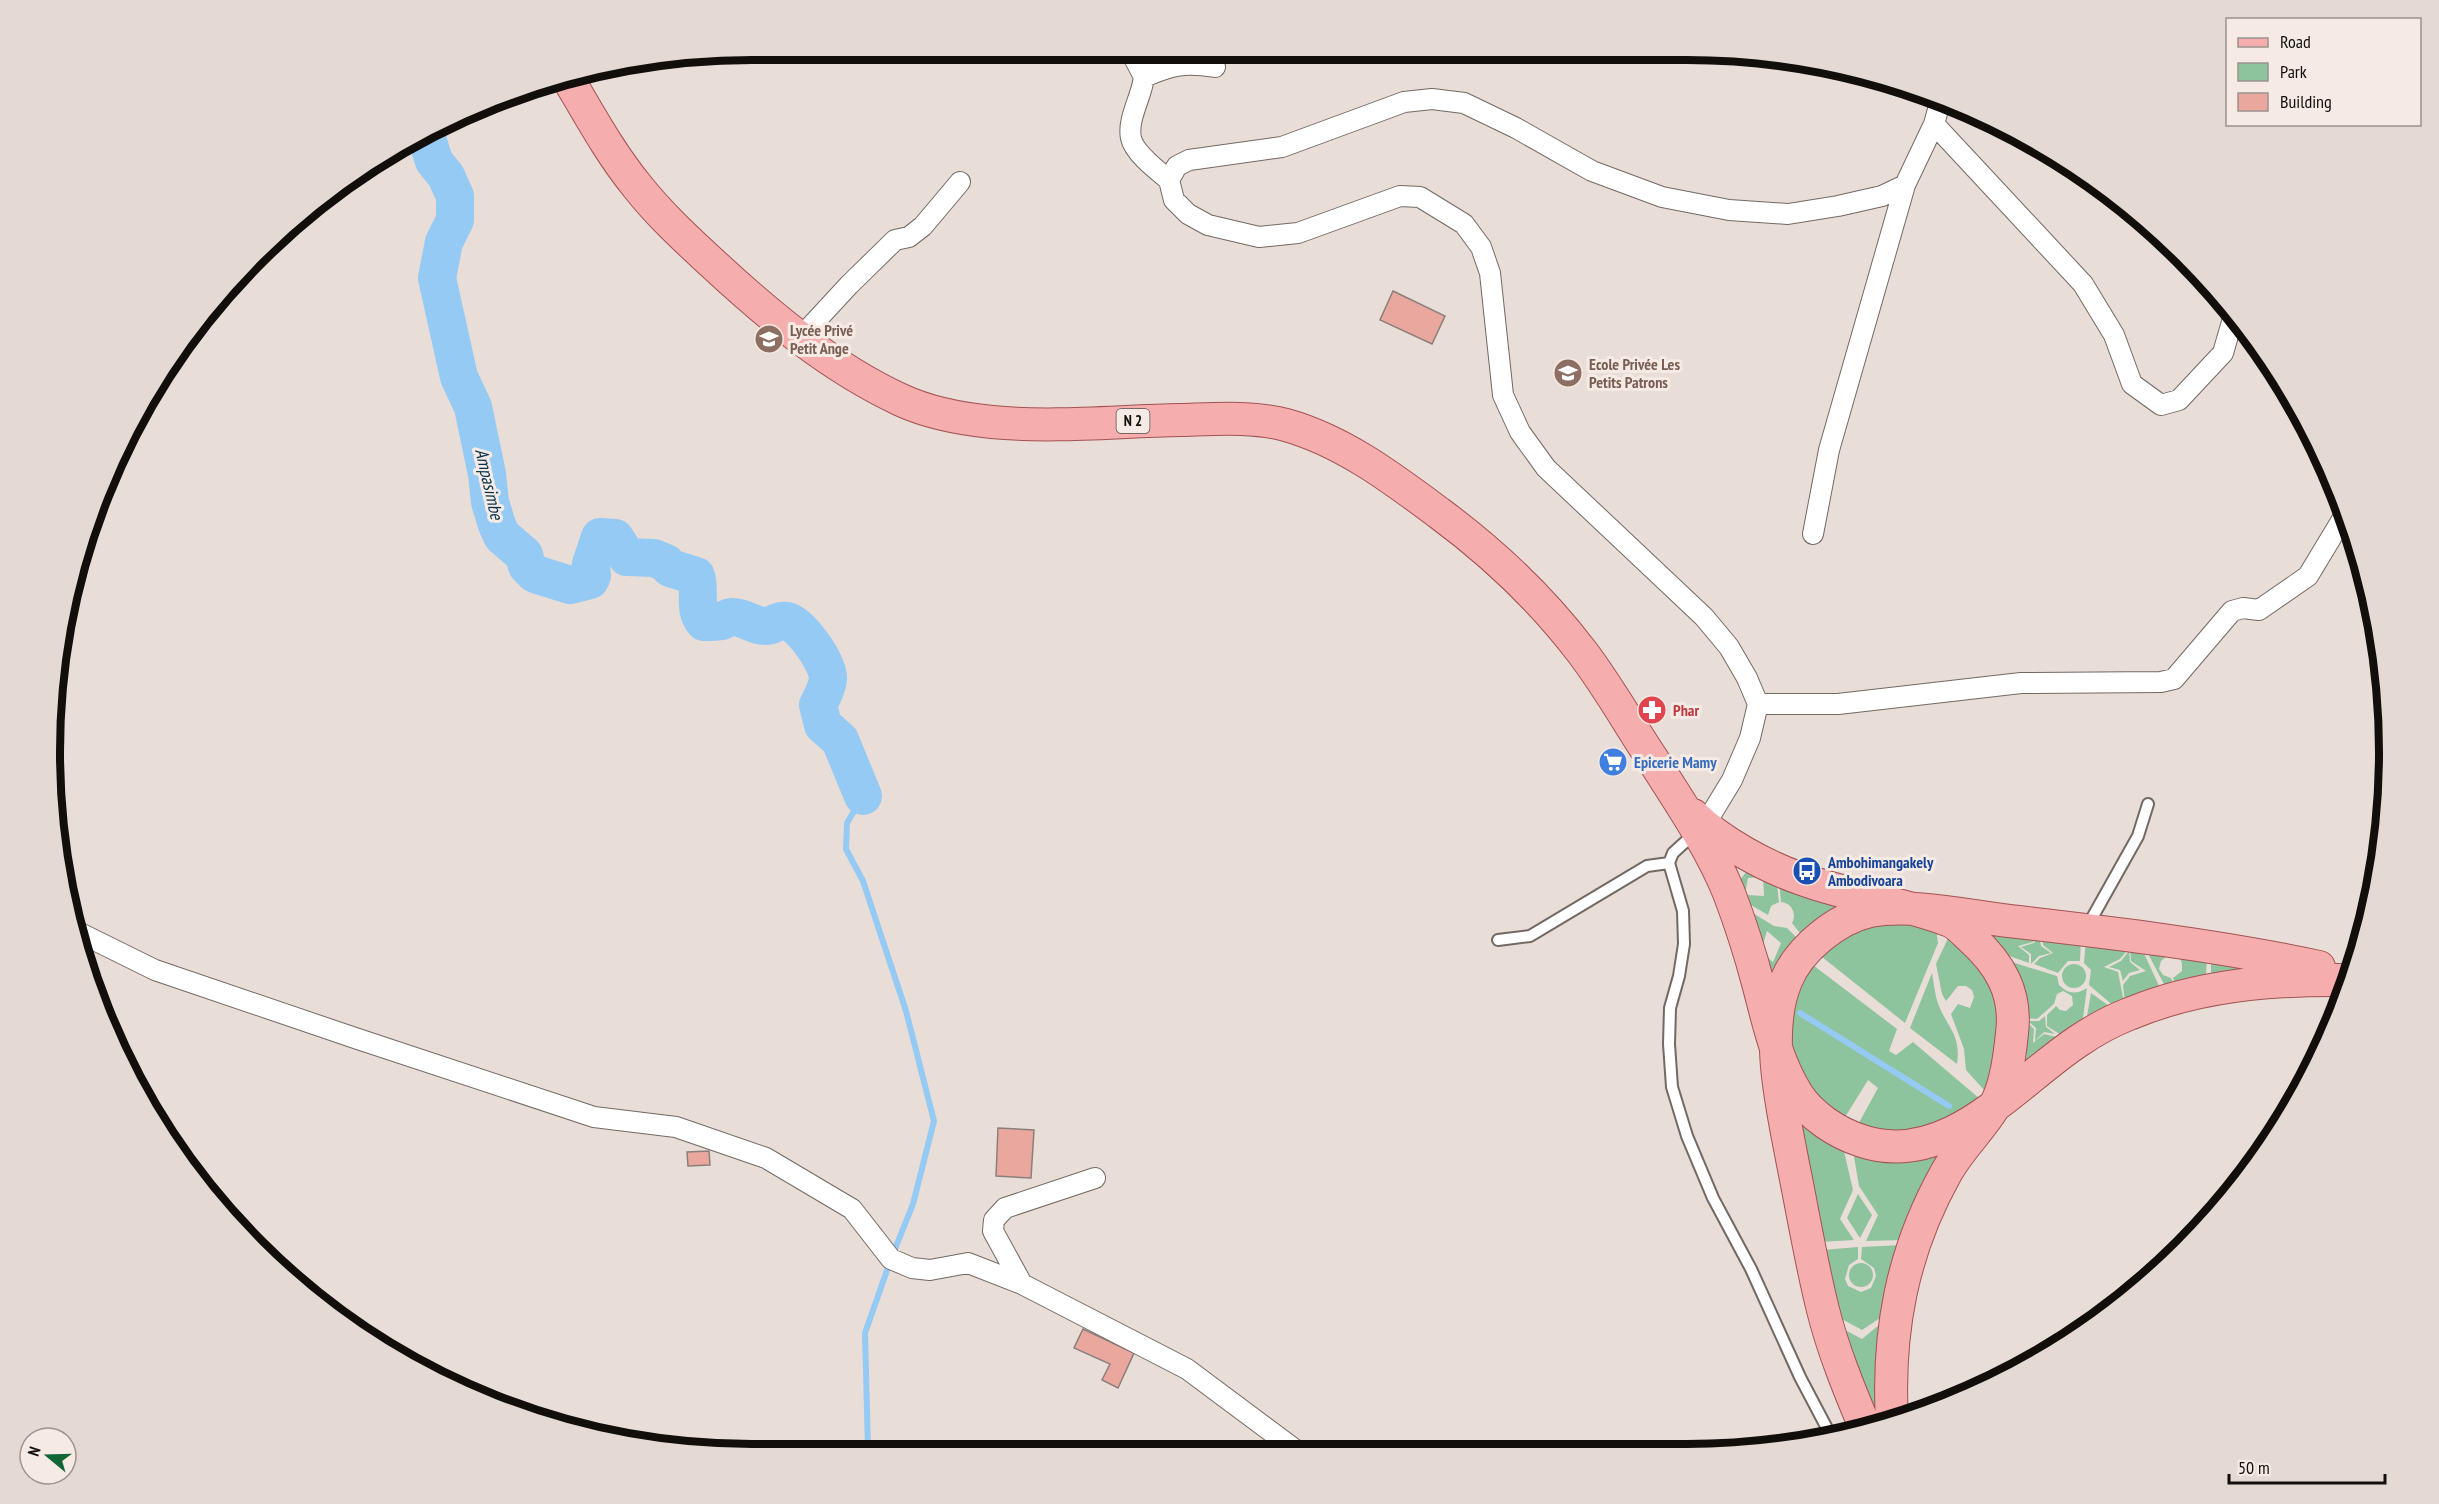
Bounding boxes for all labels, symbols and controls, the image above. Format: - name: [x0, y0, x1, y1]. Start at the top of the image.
- legend: [2226, 18, 2421, 126]
- text: Road: [2280, 30, 2311, 53]
- text: Park: [2280, 60, 2307, 83]
- text: Building: [2280, 90, 2332, 113]
- place label: Lycée Privé Petit Ange: [790, 320, 853, 358]
- school or university icon: Lycée Privé Petit Ange: [753, 323, 785, 355]
- place label: Ecole Privée Les Petits Patrons: [1589, 354, 1680, 392]
- school or university icon: Ecole Privée Les Petits Patrons: [1552, 357, 1584, 389]
- road number: N 2: [1116, 409, 1150, 433]
- water label: Ampasimbe: [470, 446, 509, 523]
- pharmacy icon: Phar: [1636, 694, 1668, 726]
- place label: Phar: [1673, 700, 1699, 720]
- supermarket icon: Epicerie Mamy: [1597, 746, 1629, 778]
- place label: Epicerie Mamy: [1634, 752, 1717, 772]
- place label: Ambohimangakely Ambodivoara: [1827, 852, 1934, 890]
- bus stop icon: Ambohimangakely Ambodivoara: [1791, 855, 1823, 887]
- north arrow: [18, 1426, 78, 1486]
- text: N: [23, 1444, 45, 1458]
- scale bar: [2229, 1447, 2385, 1485]
- text: 50 m: [2238, 1456, 2270, 1479]

